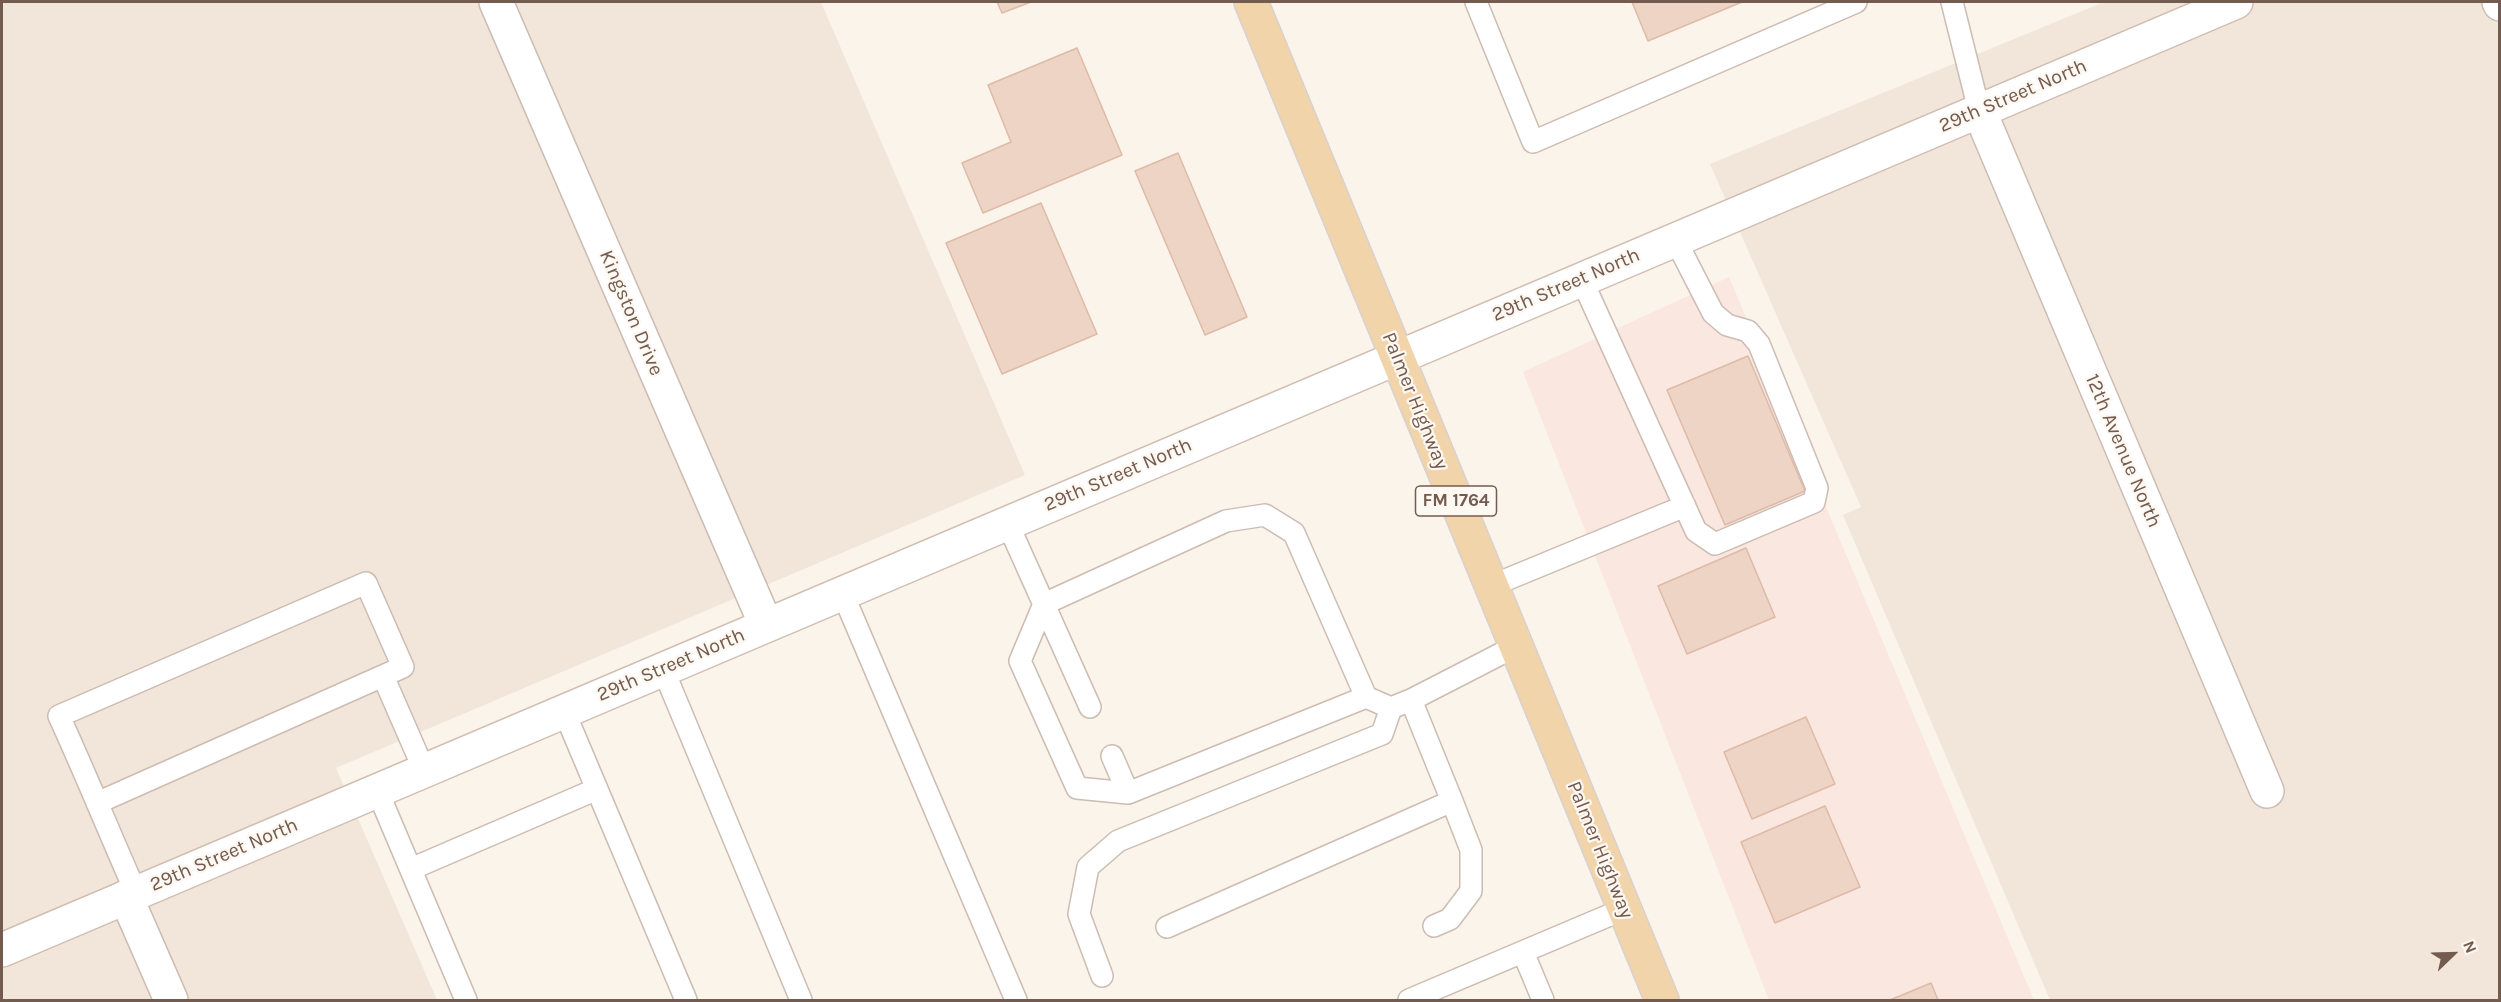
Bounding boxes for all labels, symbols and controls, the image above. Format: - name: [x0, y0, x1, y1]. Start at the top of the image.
- street label: 29th Street North: [1935, 54, 2091, 138]
- street label: 29th Street North: [1488, 243, 1644, 327]
- street label: Kingston Drive: [594, 247, 668, 379]
- street label: Palmer Highway: [1377, 329, 1453, 473]
- street label: 12th Avenue North: [2080, 371, 2166, 531]
- street label: 29th Street North: [1040, 433, 1196, 517]
- road number: FM 1764: [1416, 486, 1496, 516]
- street label: 29th Street North: [593, 623, 749, 707]
- street label: Palmer Highway: [1562, 778, 1638, 922]
- street label: 29th Street North: [146, 813, 302, 897]
- north arrow: [2423, 924, 2483, 984]
- text: N: [2459, 938, 2481, 956]

